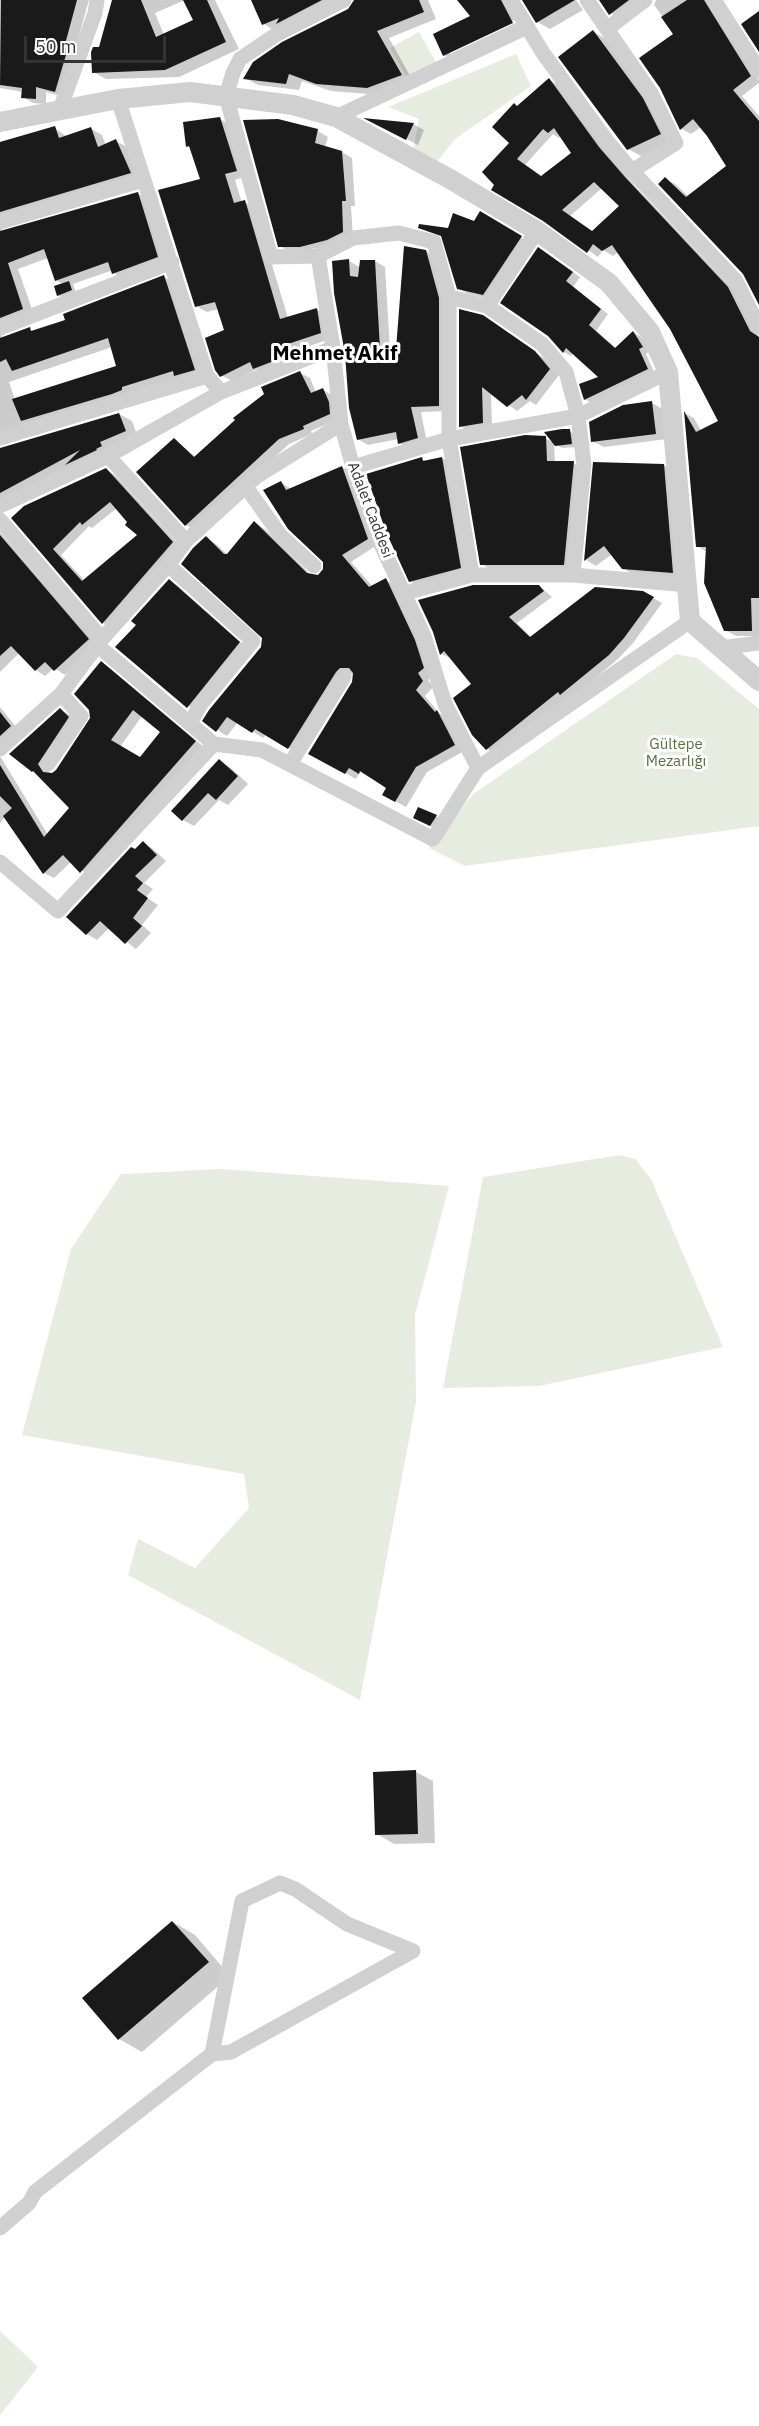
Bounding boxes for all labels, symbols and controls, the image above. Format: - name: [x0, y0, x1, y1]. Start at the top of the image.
- scale bar: [27, 24, 170, 62]
- text: 50 m: [35, 35, 77, 58]
- district label: Mehmet Akif: [272, 341, 398, 367]
- street label: Adalet Caddesi: [343, 459, 397, 561]
- park label: Gültepe Mezarlığı: [646, 736, 706, 771]

